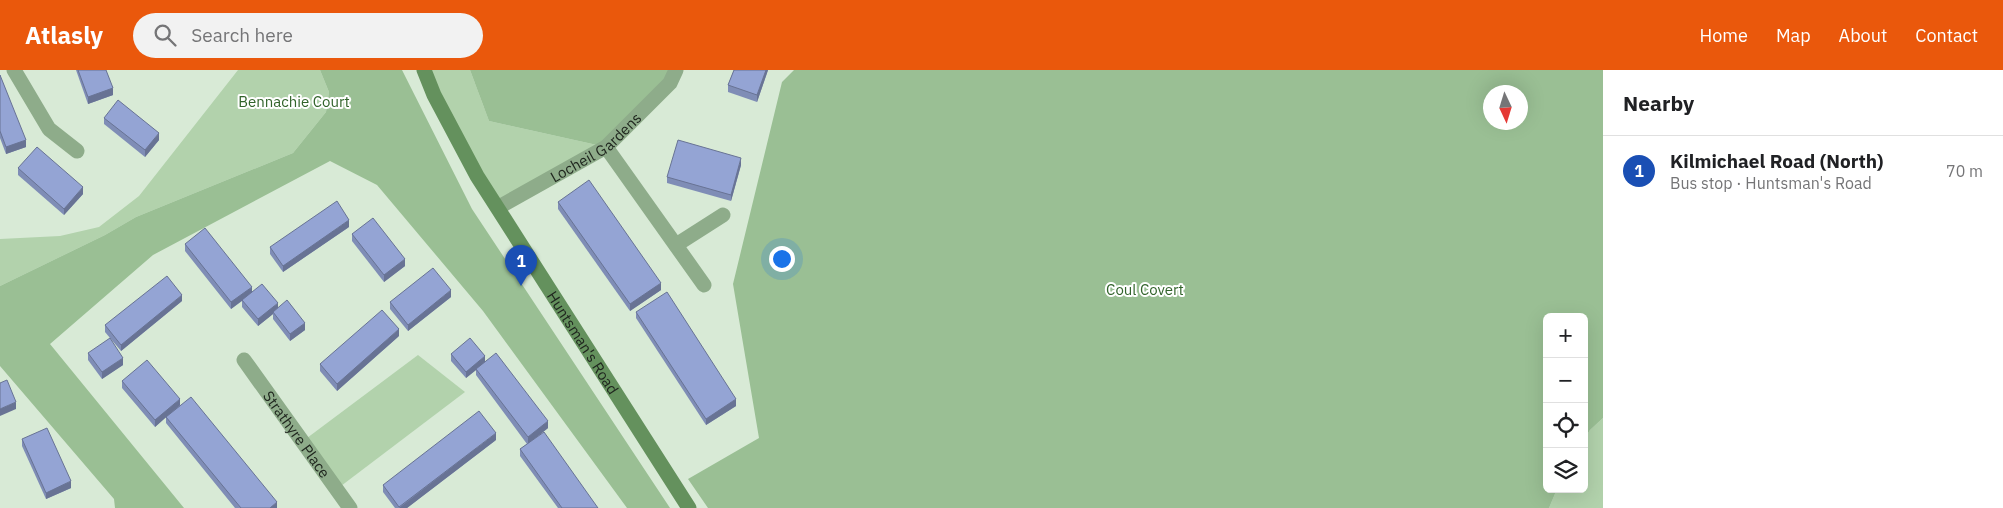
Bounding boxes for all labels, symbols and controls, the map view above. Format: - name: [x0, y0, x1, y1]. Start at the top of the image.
- search box: [133, 13, 483, 58]
- text: Atlasly: [25, 19, 103, 51]
- icon: search: [151, 21, 179, 49]
- text: Search here: [191, 23, 293, 47]
- text: Home: [1700, 24, 1748, 47]
- text: Map: [1776, 24, 1811, 47]
- text: About: [1839, 24, 1887, 47]
- text: Contact: [1915, 24, 1978, 47]
- north arrow: [1483, 85, 1528, 130]
- text: Nearby: [1623, 89, 1694, 117]
- park label: Bennachie Court: [238, 92, 350, 111]
- street label: Locheil Gardens: [547, 108, 645, 186]
- text: Kilmichael Road (North): [1670, 149, 1883, 173]
- text: 1: [1634, 161, 1644, 181]
- text: 70 m: [1946, 161, 1983, 181]
- text: Bus stop · Huntsman's Road: [1670, 173, 1872, 193]
- pin: 1: [505, 245, 537, 286]
- your location: [769, 246, 795, 272]
- park label: Coul Covert: [1106, 280, 1184, 299]
- street label: Huntsman's Road: [543, 287, 623, 397]
- map controls: [1543, 313, 1588, 493]
- button: +: [1543, 313, 1588, 358]
- button: −: [1543, 358, 1588, 403]
- street label: Strathyre Place: [259, 387, 335, 481]
- button: locate: [1543, 403, 1588, 448]
- button: layers: [1543, 448, 1588, 493]

